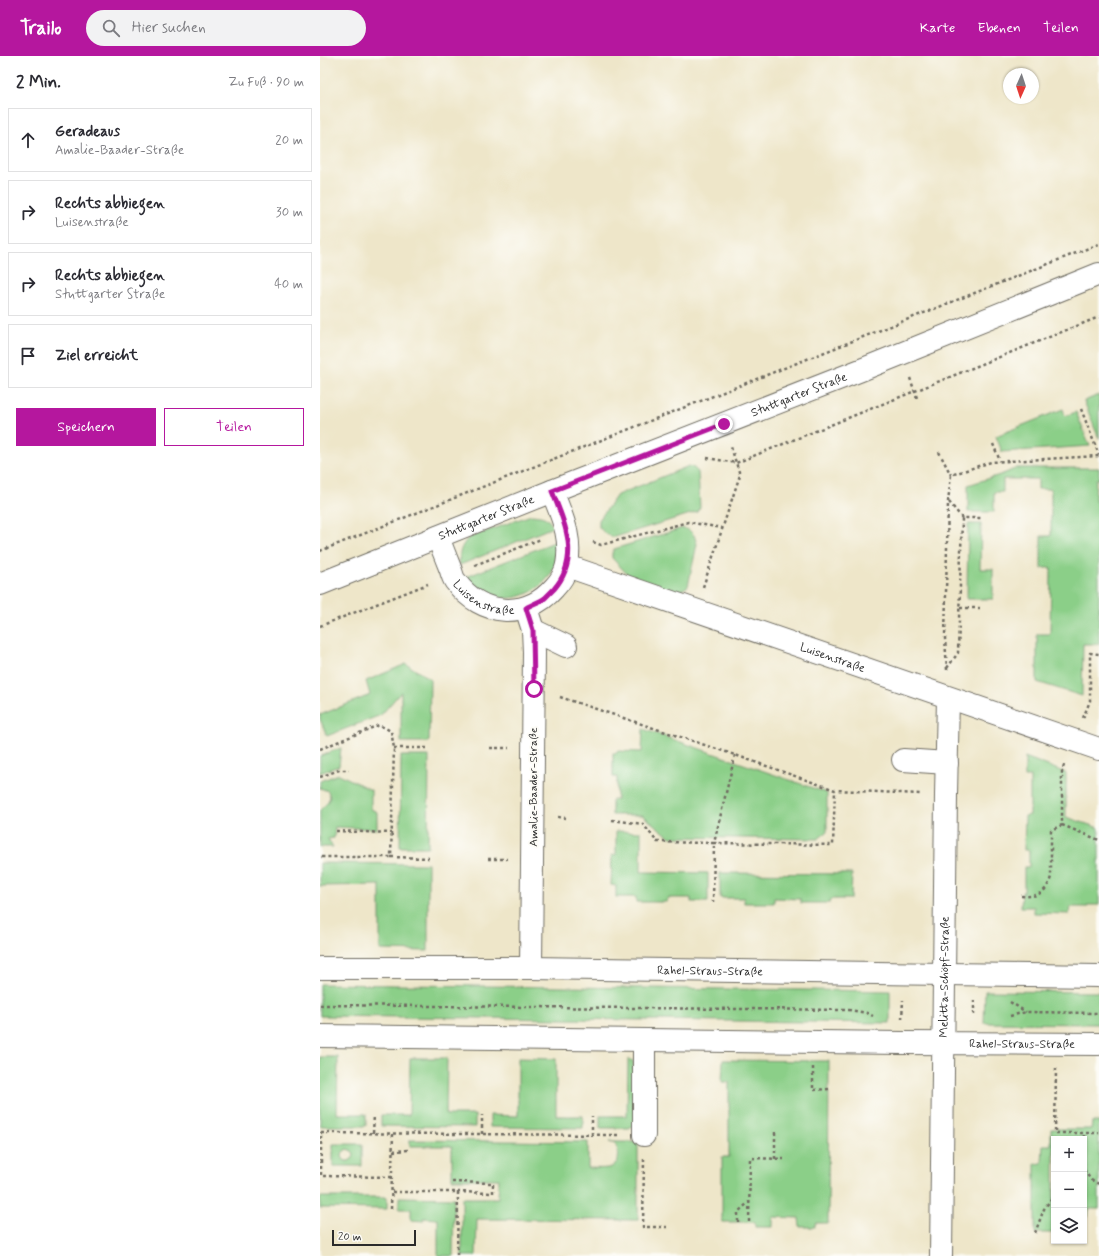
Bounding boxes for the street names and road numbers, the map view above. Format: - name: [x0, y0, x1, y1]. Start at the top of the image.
- street label: Stuttgarter Straße: [749, 369, 850, 421]
- street label: Stuttgarter Straße: [436, 492, 537, 545]
- street label: Luisenstraße: [449, 577, 515, 619]
- street label: Luisenstraße: [798, 640, 867, 677]
- street label: Amalie-Baader-Straße: [526, 727, 542, 847]
- street label: Melitta-Schöpf-Straße: [936, 916, 954, 1038]
- street label: Rahel-Straus-Straße: [657, 963, 763, 980]
- street label: Rahel-Straus-Straße: [969, 1036, 1075, 1053]

